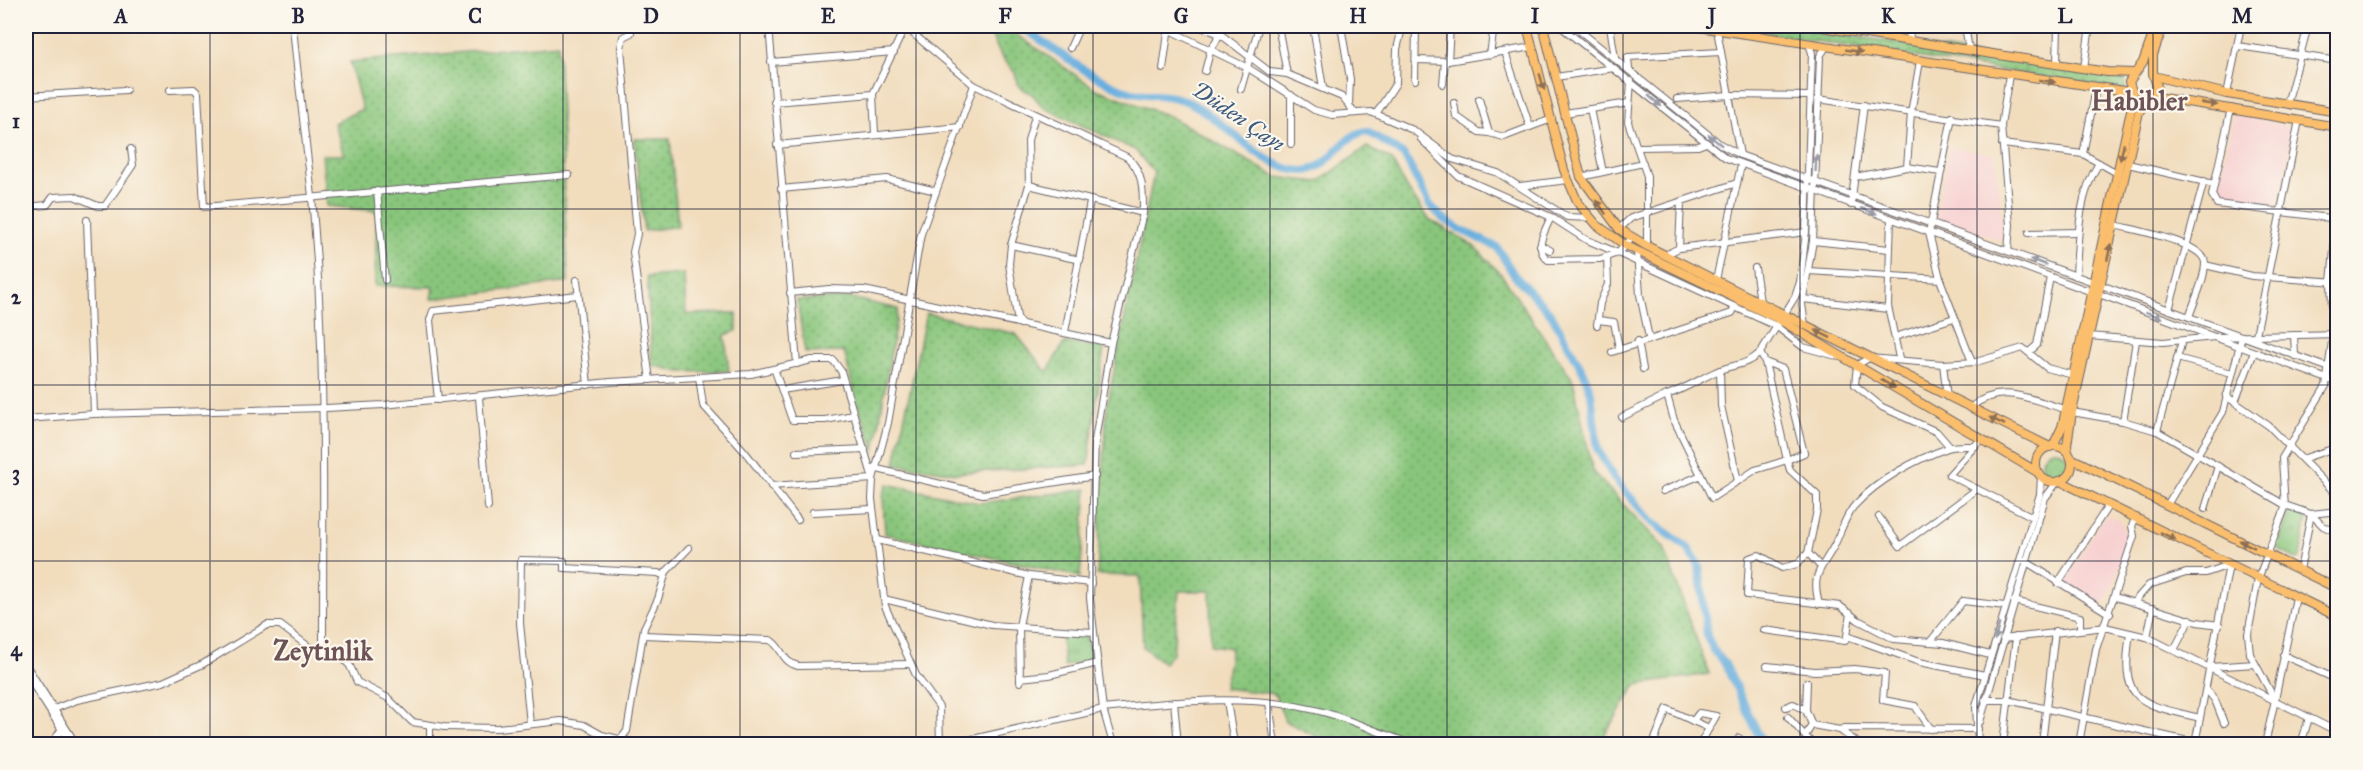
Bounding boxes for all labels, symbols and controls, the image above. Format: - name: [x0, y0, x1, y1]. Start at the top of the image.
- text: A: [112, 4, 128, 28]
- text: B: [291, 4, 305, 28]
- text: C: [468, 4, 482, 28]
- text: D: [643, 4, 659, 28]
- text: E: [821, 4, 836, 28]
- text: F: [998, 4, 1012, 28]
- text: G: [1174, 4, 1189, 28]
- text: H: [1349, 4, 1367, 28]
- text: I: [1531, 4, 1540, 28]
- text: J: [1705, 4, 1717, 30]
- text: K: [1881, 4, 1896, 28]
- text: L: [2058, 4, 2073, 28]
- text: M: [2232, 4, 2253, 28]
- one-way arrow: [1845, 47, 1864, 56]
- one-way arrow: [1538, 73, 1547, 91]
- water label: Düden Çayı: [1187, 76, 1290, 157]
- one-way arrow: [2037, 77, 2056, 86]
- district label: Habibler: [2091, 84, 2188, 117]
- one-way arrow: [1648, 95, 1663, 107]
- one-way arrow: [2199, 100, 2218, 109]
- text: 1: [12, 109, 20, 133]
- one-way arrow: [1707, 133, 1723, 146]
- one-way arrow: [2116, 142, 2126, 161]
- one-way arrow: [1811, 153, 1820, 172]
- one-way arrow: [1596, 199, 1607, 215]
- one-way arrow: [1860, 207, 1878, 217]
- one-way arrow: [2104, 242, 2114, 261]
- one-way arrow: [2029, 257, 2047, 267]
- text: 2: [11, 285, 22, 309]
- one-way arrow: [2145, 310, 2163, 320]
- one-way arrow: [1814, 329, 1831, 339]
- one-way arrow: [1880, 379, 1896, 390]
- one-way arrow: [1989, 416, 2006, 425]
- text: 3: [12, 461, 20, 486]
- one-way arrow: [2160, 531, 2177, 540]
- one-way arrow: [2239, 540, 2256, 549]
- one-way arrow: [1992, 623, 2001, 641]
- district label: Zeytinlik: [273, 634, 373, 668]
- text: 4: [10, 637, 22, 662]

